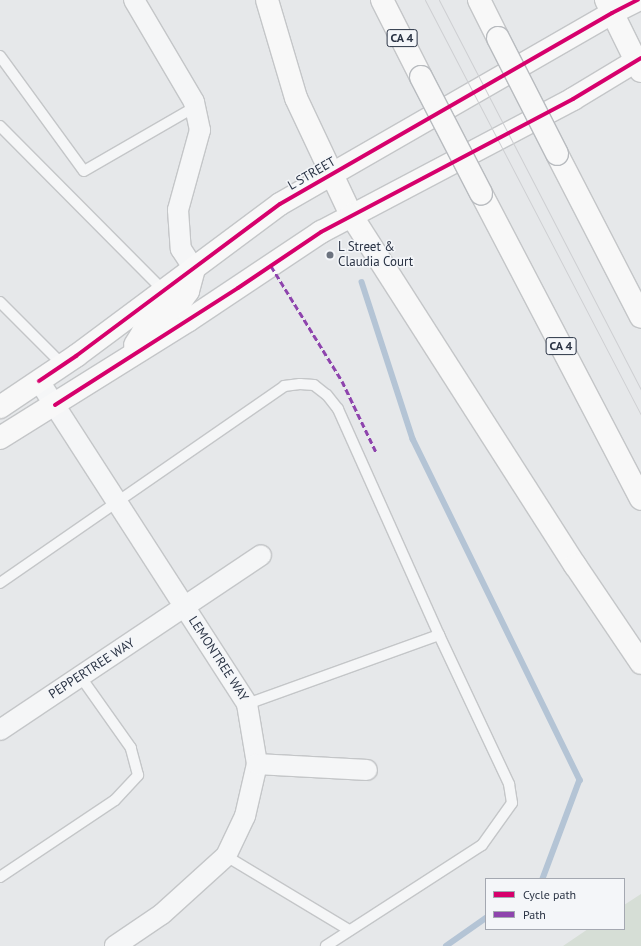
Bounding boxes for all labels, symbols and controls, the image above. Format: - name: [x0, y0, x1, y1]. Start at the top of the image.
- road number: CA 4: [386, 28, 418, 48]
- street label: L STREET: [285, 154, 339, 194]
- place label: L Street & Claudia Court: [338, 240, 413, 271]
- marker: L Street & Claudia Court: [325, 250, 335, 260]
- road number: CA 4: [545, 336, 577, 356]
- street label: LEMONTREE WAY: [185, 614, 251, 704]
- street label: PEPPERTREE WAY: [46, 635, 138, 703]
- legend: [485, 878, 625, 930]
- text: Cycle path: [523, 887, 576, 902]
- text: Path: [523, 907, 546, 922]

